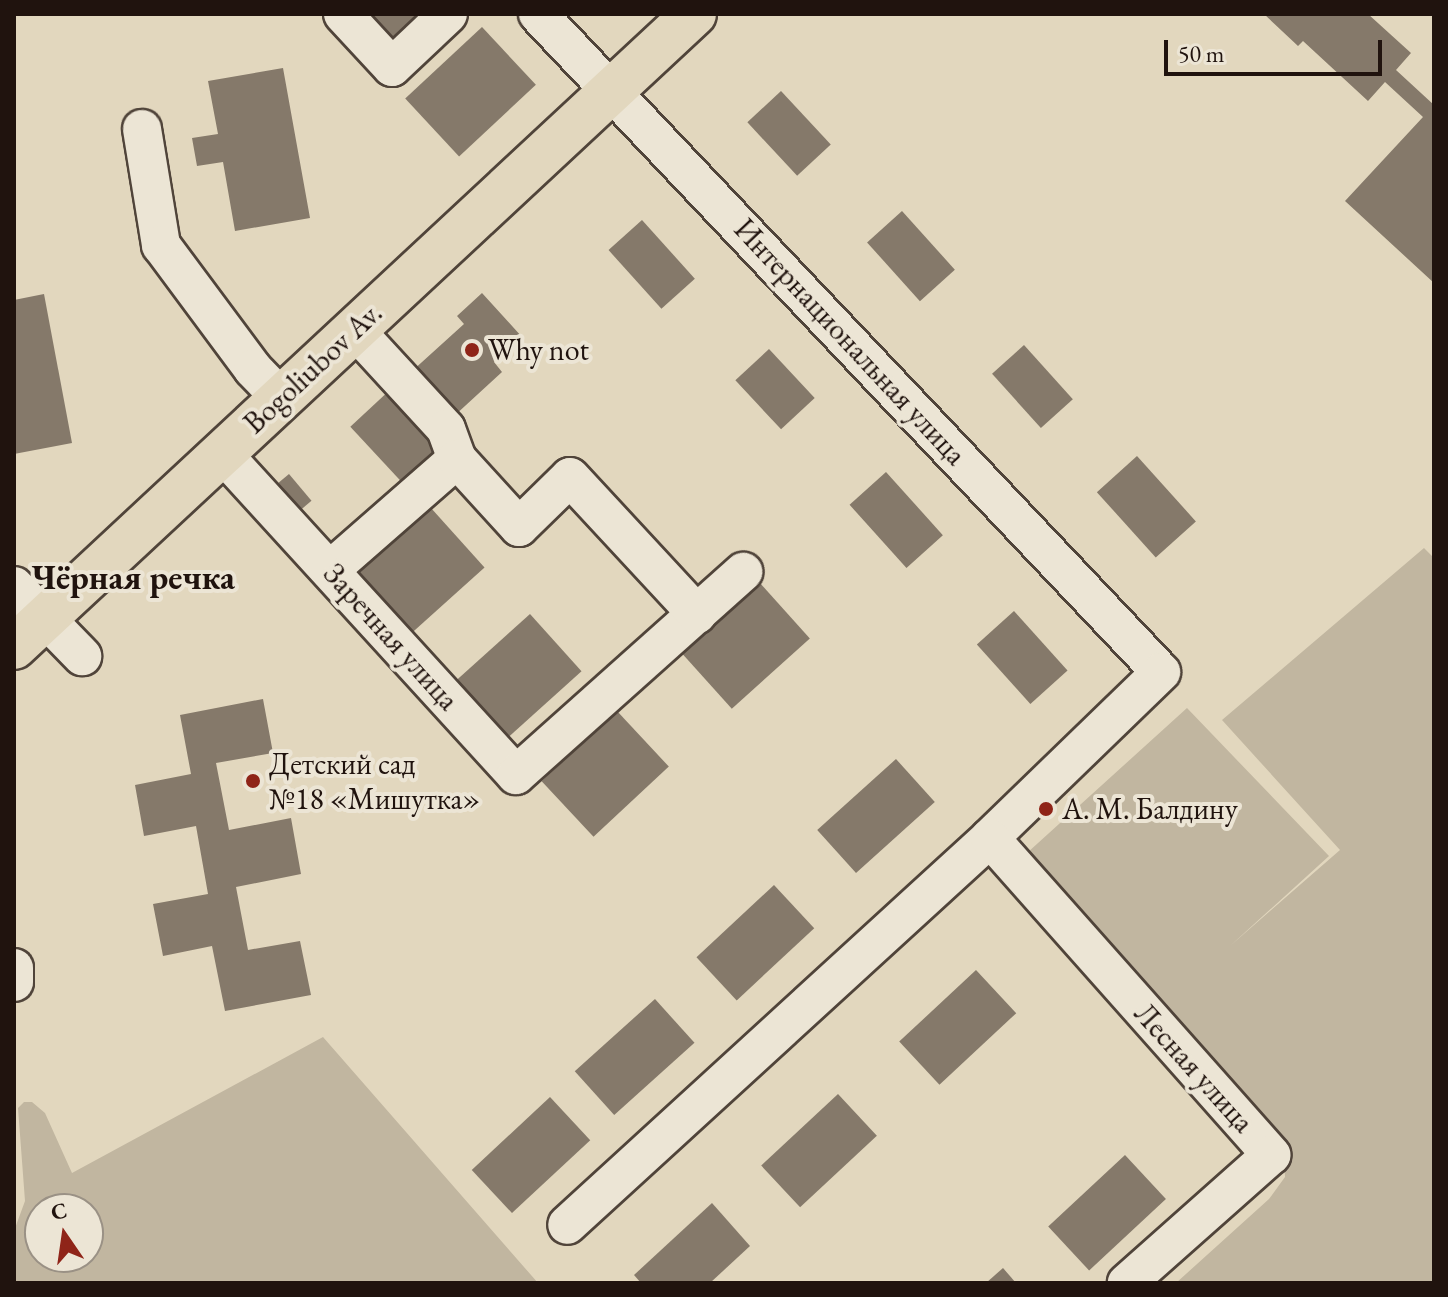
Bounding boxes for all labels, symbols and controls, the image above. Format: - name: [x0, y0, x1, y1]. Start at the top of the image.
- scale bar: [1168, 24, 1386, 74]
- text: 50 m: [1178, 38, 1225, 69]
- street label: Интернациональная улица: [726, 211, 974, 473]
- street label: Bogoliubov Av.: [236, 295, 390, 441]
- place label: Why not: [488, 332, 589, 368]
- marker: Why not: [463, 341, 481, 359]
- street label: Заречная улица: [316, 556, 466, 718]
- district label: Чёрная речка: [31, 558, 235, 598]
- place label: Детский сад №18 «Мишутка»: [269, 746, 480, 816]
- marker: Детский сад №18 «Мишутка»: [244, 772, 262, 790]
- place label: А. М. Балдину: [1062, 791, 1238, 827]
- marker: А. М. Балдину: [1037, 800, 1055, 818]
- street label: Лесная улица: [1127, 996, 1261, 1140]
- north arrow: [24, 1193, 104, 1273]
- text: С: [48, 1195, 70, 1227]

